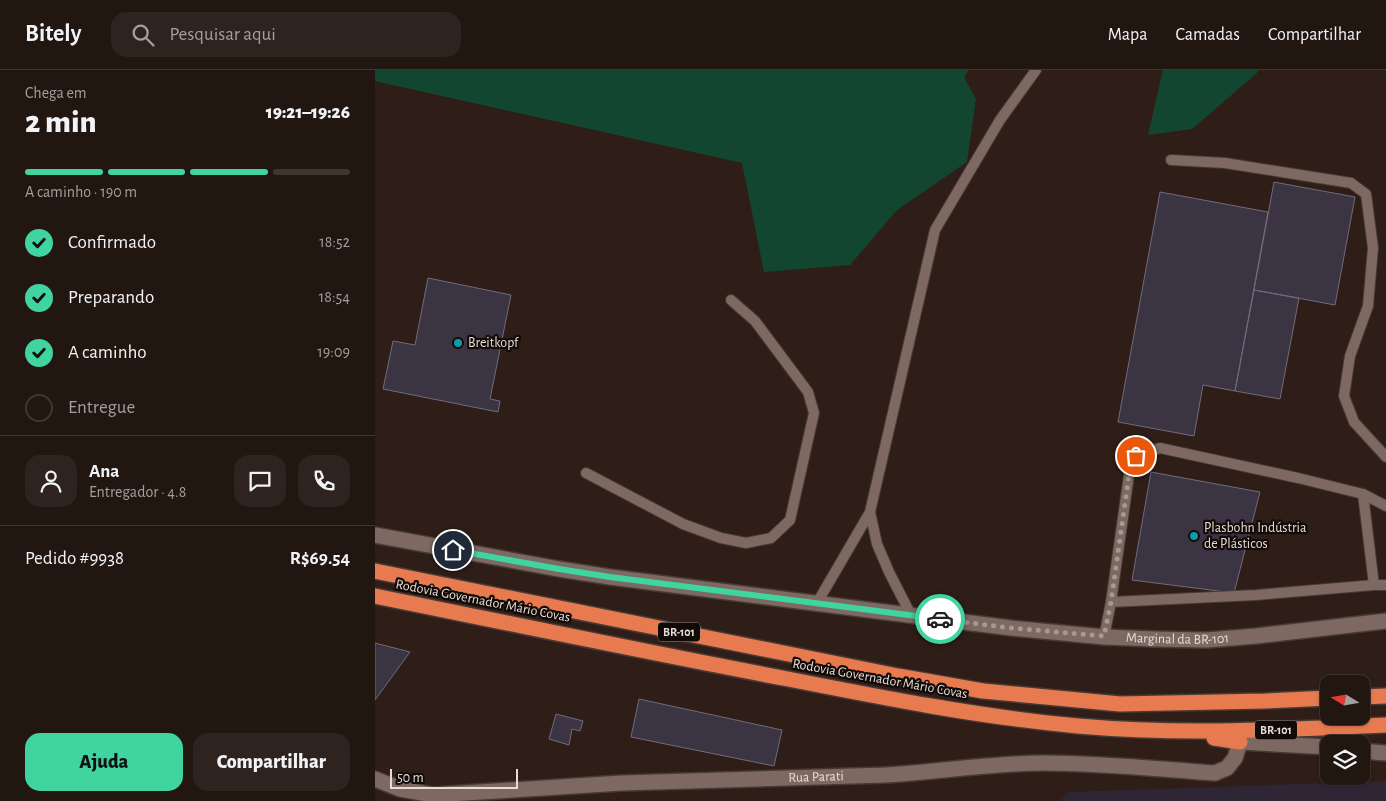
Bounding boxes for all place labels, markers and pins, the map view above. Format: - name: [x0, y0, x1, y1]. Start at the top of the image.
- place label: Breitkopf: [468, 336, 519, 350]
- marker: Breitkopf: [452, 337, 464, 349]
- pin: [1115, 435, 1157, 477]
- place label: Plasbohn Indústria de Plásticos: [1204, 521, 1307, 551]
- pin: [432, 529, 474, 571]
- marker: Plasbohn Indústria de Plásticos: [1188, 530, 1200, 542]

